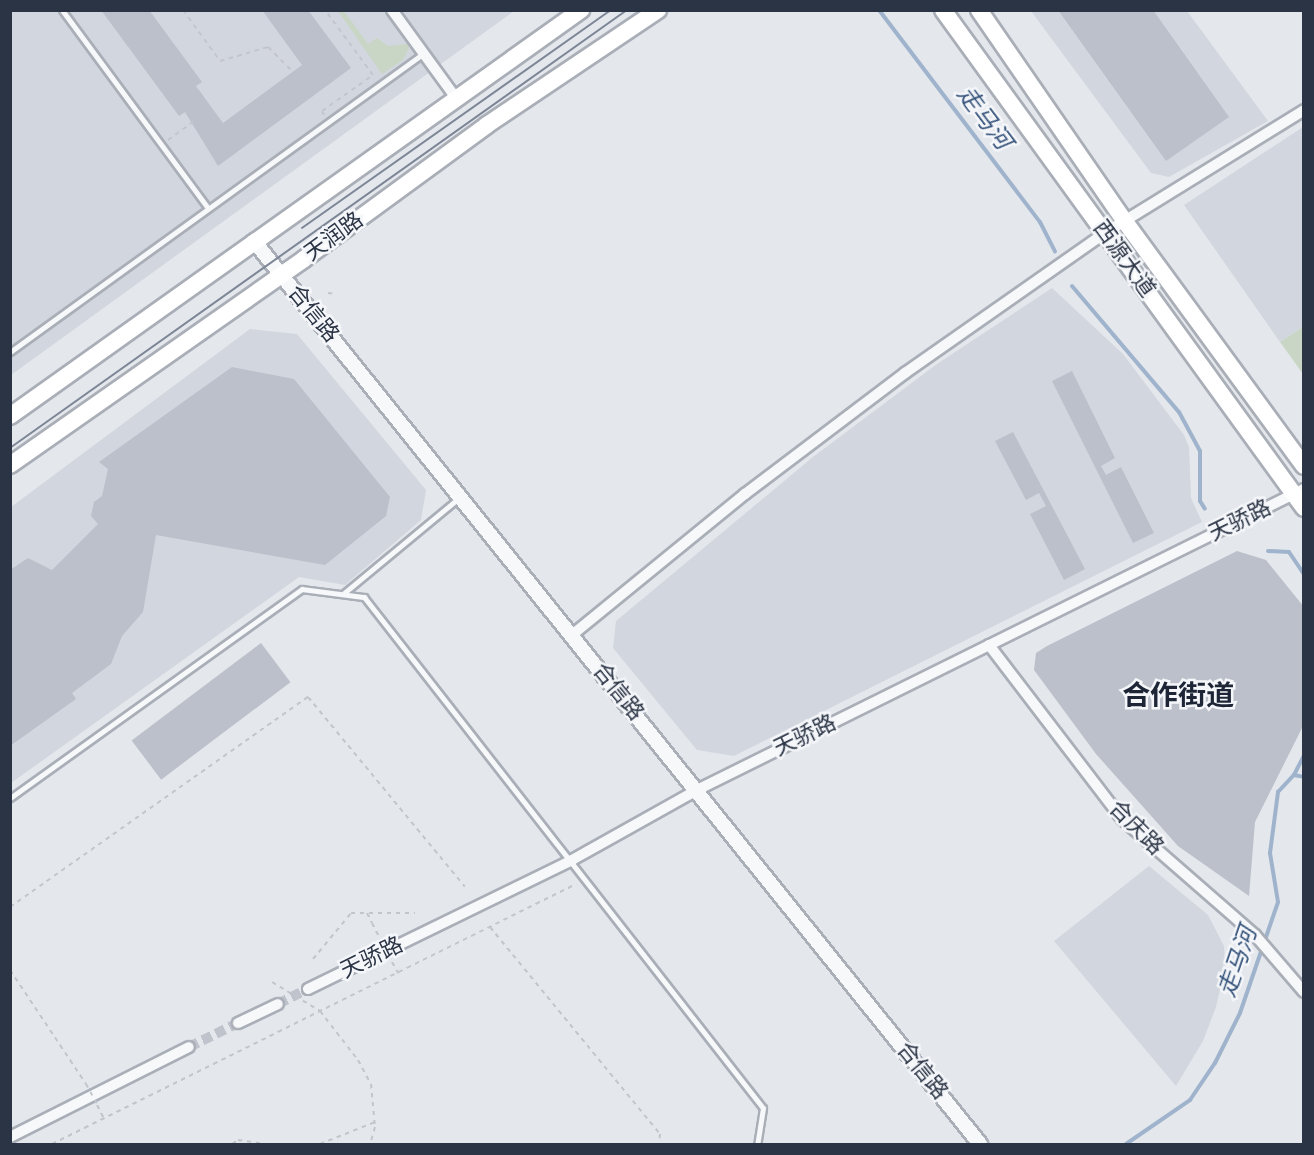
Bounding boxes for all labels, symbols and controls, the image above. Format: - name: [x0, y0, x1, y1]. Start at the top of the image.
- water label: 走马河: [951, 81, 1017, 155]
- street label: 天润路: [300, 207, 368, 267]
- street label: 西源大道: [1087, 216, 1161, 302]
- street label: 合信路: [282, 280, 344, 348]
- street label: 天骄路: [1205, 495, 1275, 547]
- street label: 合信路: [587, 658, 649, 726]
- district label: 合作街道: [1122, 680, 1234, 714]
- street label: 天骄路: [770, 710, 840, 762]
- street label: 合庆路: [1103, 795, 1169, 861]
- water label: 走马河: [1213, 923, 1263, 1001]
- street label: 天骄路: [337, 932, 407, 984]
- street label: 合信路: [891, 1037, 953, 1105]

